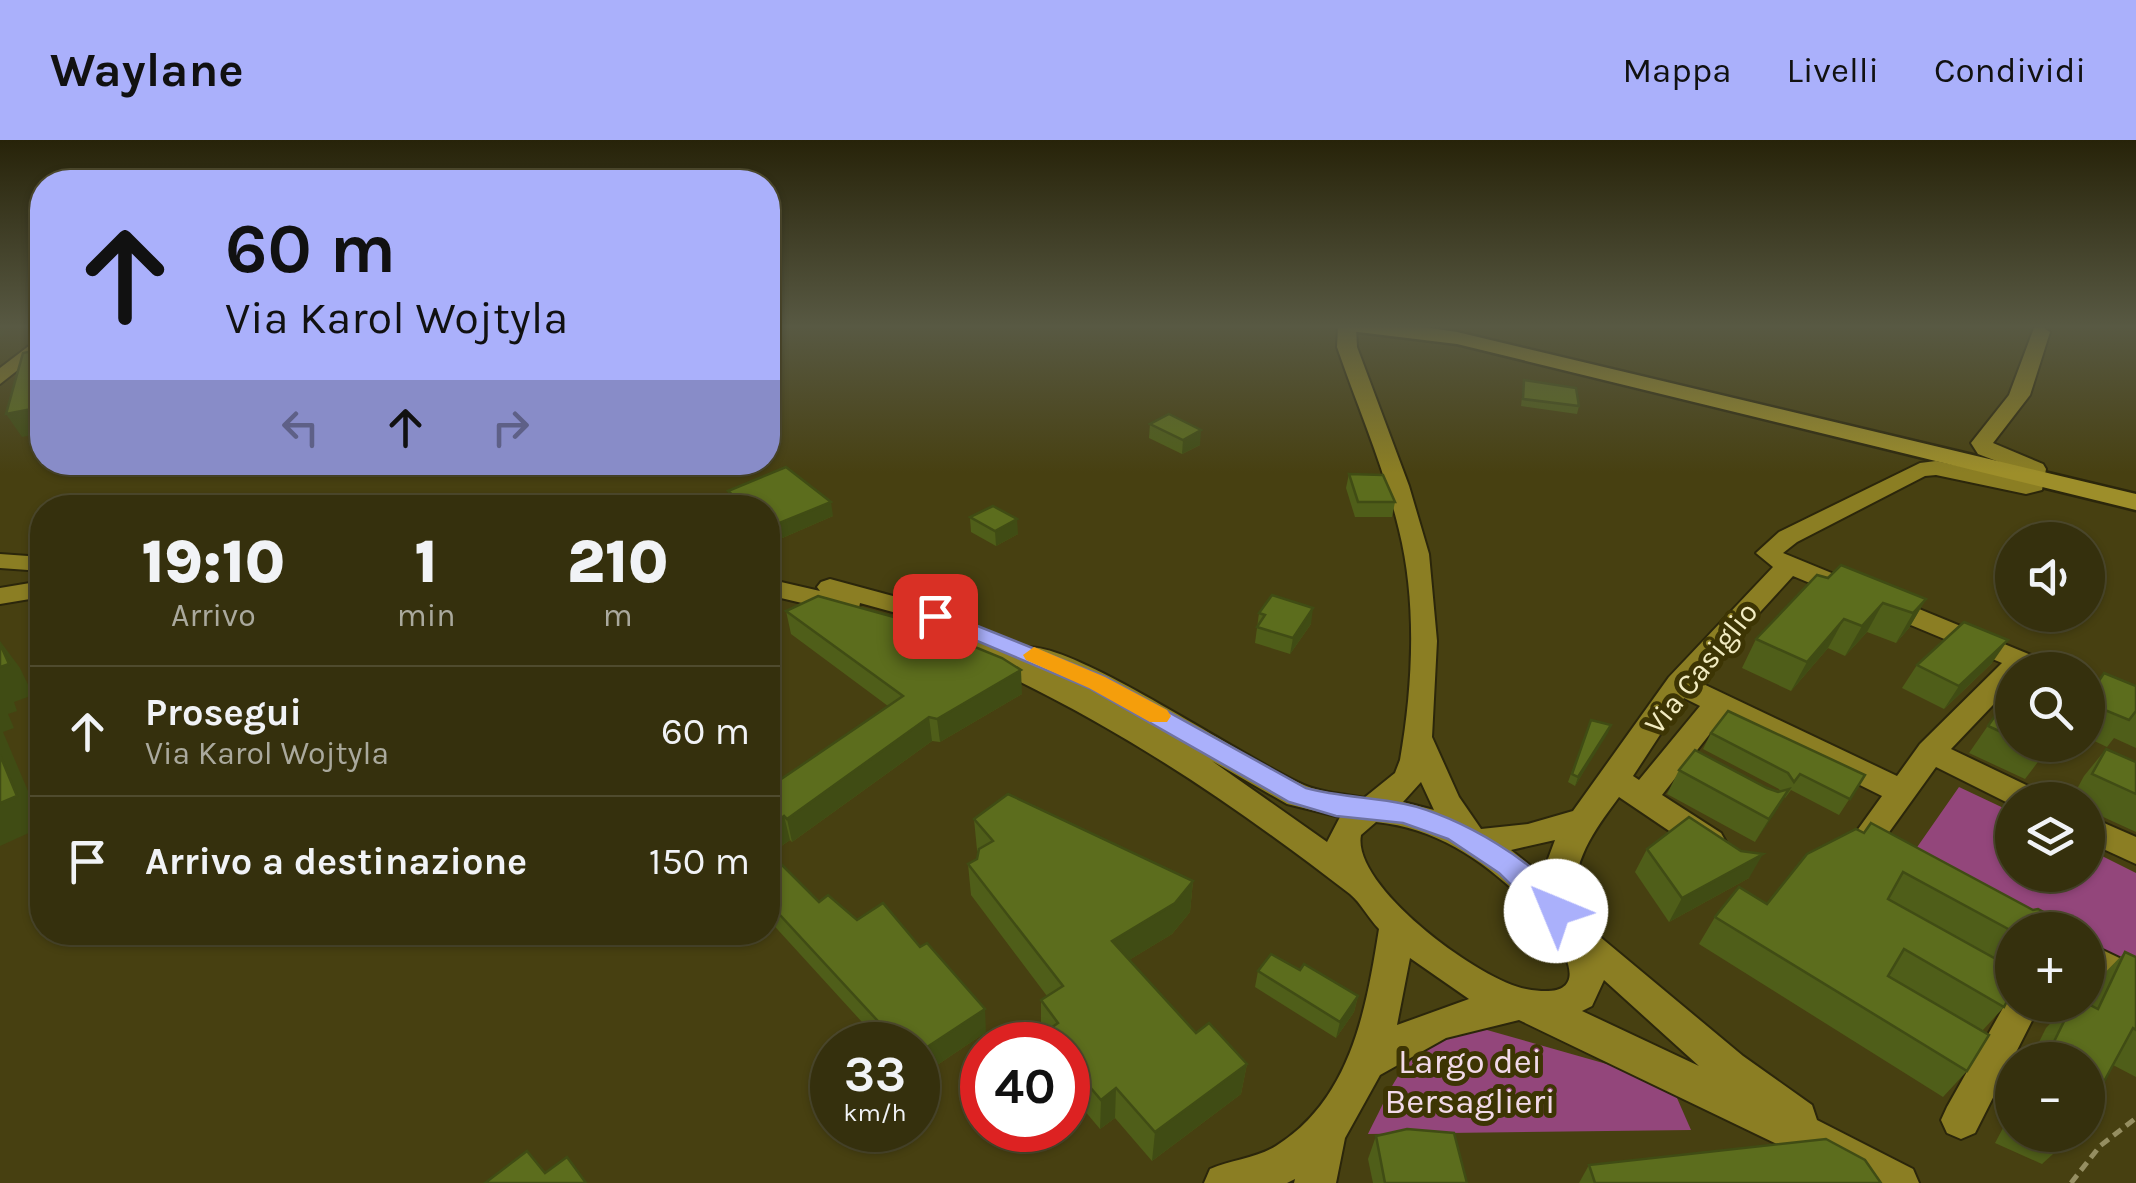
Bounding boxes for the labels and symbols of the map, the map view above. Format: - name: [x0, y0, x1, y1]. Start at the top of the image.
- pin: [893, 574, 978, 659]
- street label: Via Casiglio: [1637, 595, 1765, 741]
- position arrow: [1504, 859, 1608, 963]
- speed limit sign: 40: [960, 1022, 1090, 1152]
- park label: Largo dei Bersaglieri: [1384, 1041, 1556, 1122]

